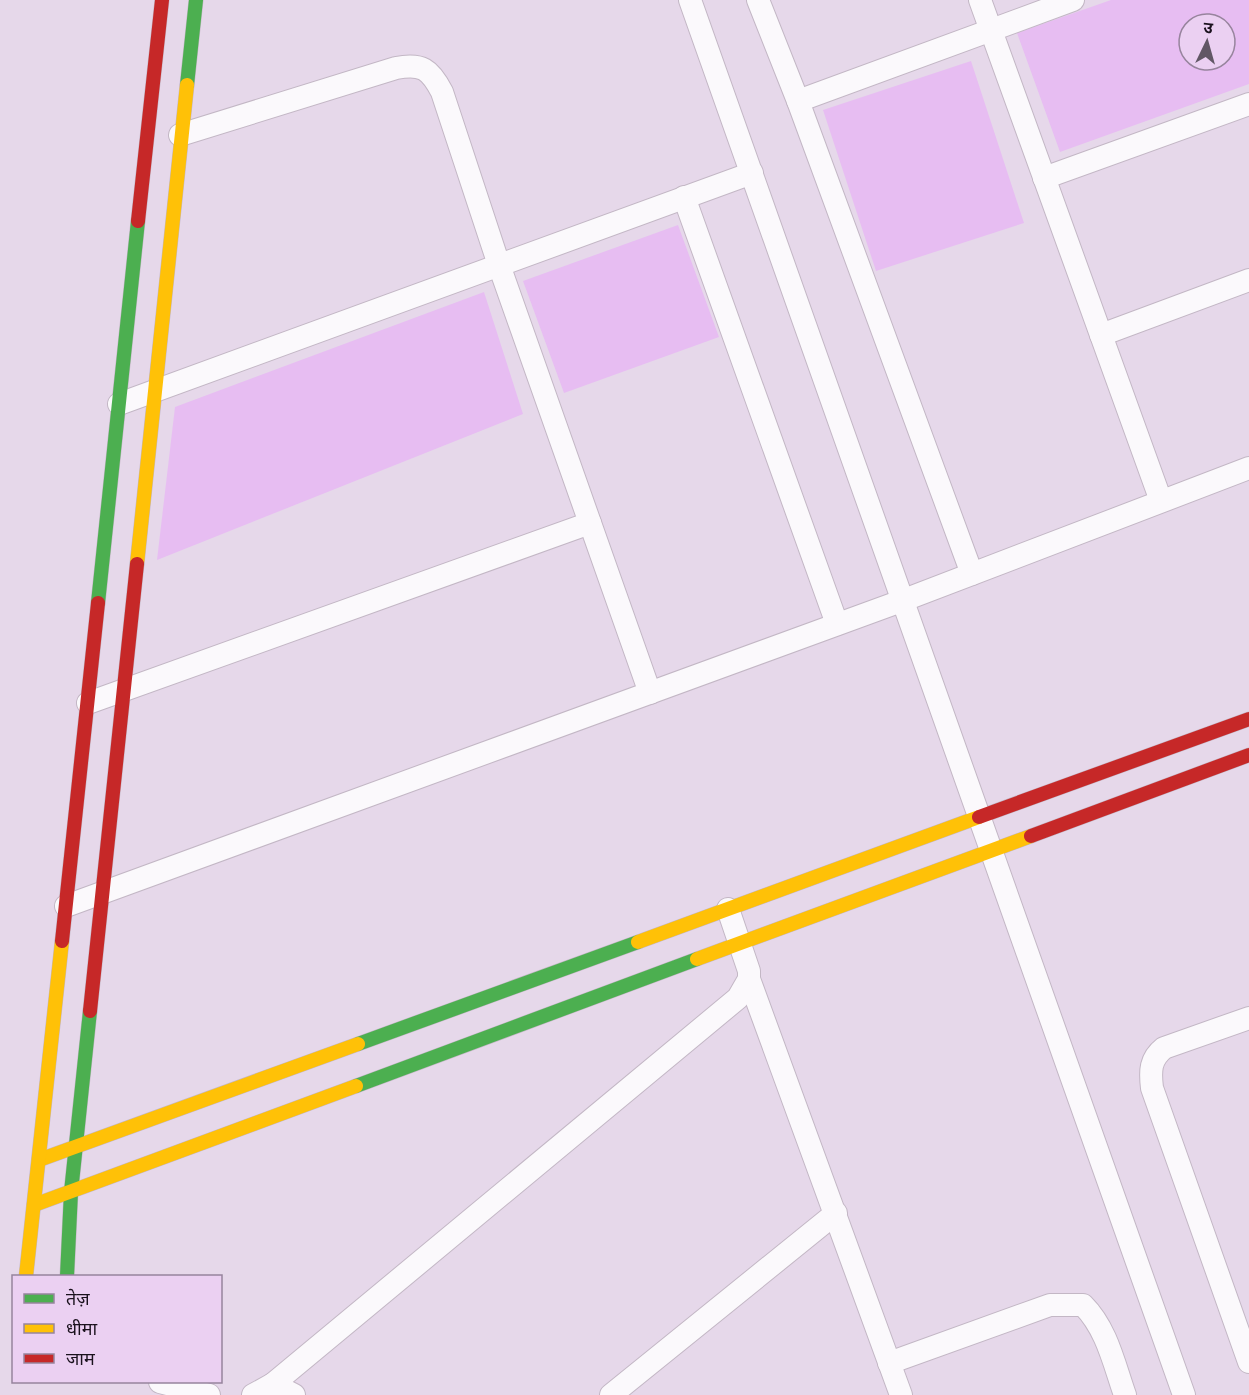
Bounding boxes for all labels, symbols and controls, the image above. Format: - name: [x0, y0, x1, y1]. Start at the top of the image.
- north arrow: [1177, 12, 1237, 72]
- text: उ: [1203, 16, 1215, 38]
- legend: [12, 1275, 222, 1383]
- text: तेज़: [66, 1286, 90, 1310]
- text: धीमा: [66, 1316, 97, 1340]
- text: जाम: [66, 1346, 96, 1370]

